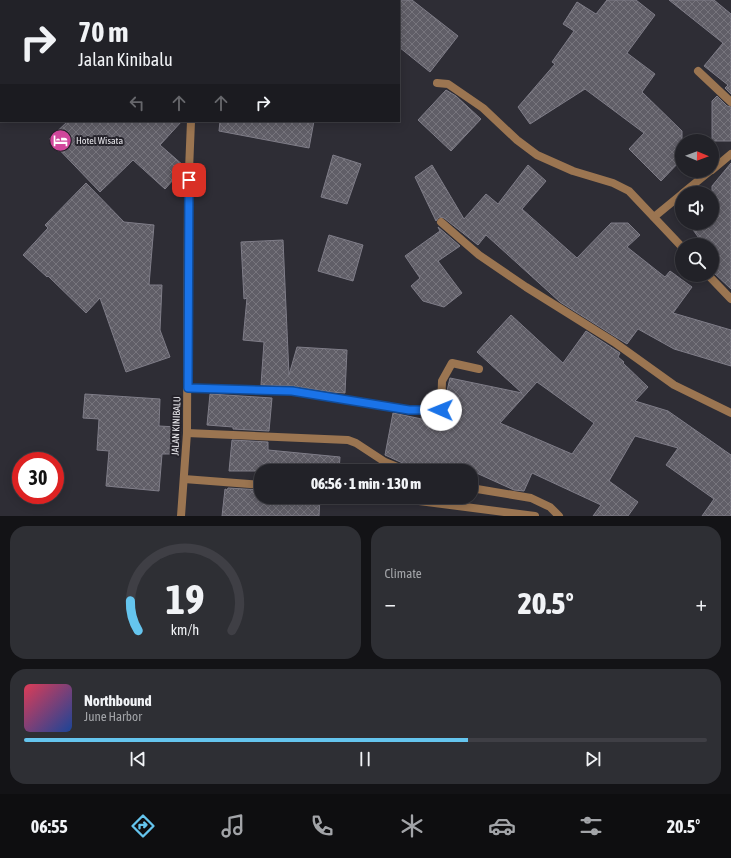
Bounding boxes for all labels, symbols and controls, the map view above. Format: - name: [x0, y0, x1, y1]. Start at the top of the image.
- icon: right: [12, 16, 64, 68]
- text: 70 m: [78, 16, 128, 48]
- text: Jalan Kinibalu: [78, 49, 173, 70]
- icon: left: [126, 92, 148, 114]
- icon: ahead: [168, 92, 190, 114]
- icon: ahead: [210, 92, 232, 114]
- icon: right: [252, 92, 274, 114]
- hotel icon: Hotel Wisata: [47, 127, 73, 153]
- north arrow: [675, 134, 719, 178]
- map controls: [675, 134, 719, 282]
- place label: Hotel Wisata: [76, 135, 123, 146]
- pin: [172, 163, 206, 197]
- icon: arrive: [178, 169, 200, 191]
- button: sound: [675, 186, 719, 230]
- button: search: [675, 238, 719, 282]
- position arrow: [420, 389, 462, 431]
- street label: JALAN KINIBALU: [169, 396, 183, 456]
- speed limit sign: 30: [12, 452, 64, 504]
- text: 06:56 · 1 min · 130 m: [311, 475, 421, 492]
- text: Climate: [385, 566, 422, 581]
- text: 19: [166, 574, 205, 622]
- text: 20.5°: [518, 586, 574, 620]
- text: −: [385, 590, 396, 616]
- text: +: [696, 590, 707, 616]
- text: km/h: [171, 621, 199, 637]
- text: Northbound: [84, 692, 152, 709]
- text: June Harbor: [84, 709, 142, 724]
- icon: previous: [127, 748, 149, 770]
- icon: pause: [354, 748, 376, 770]
- icon: next: [582, 748, 604, 770]
- icon: directions: [129, 812, 157, 840]
- icon: music: [219, 812, 247, 840]
- icon: phone: [308, 812, 336, 840]
- icon: climate: [398, 812, 426, 840]
- icon: car: [488, 812, 516, 840]
- icon: filters: [577, 812, 605, 840]
- text: 06:55: [31, 816, 68, 837]
- text: 20.5°: [667, 816, 700, 837]

